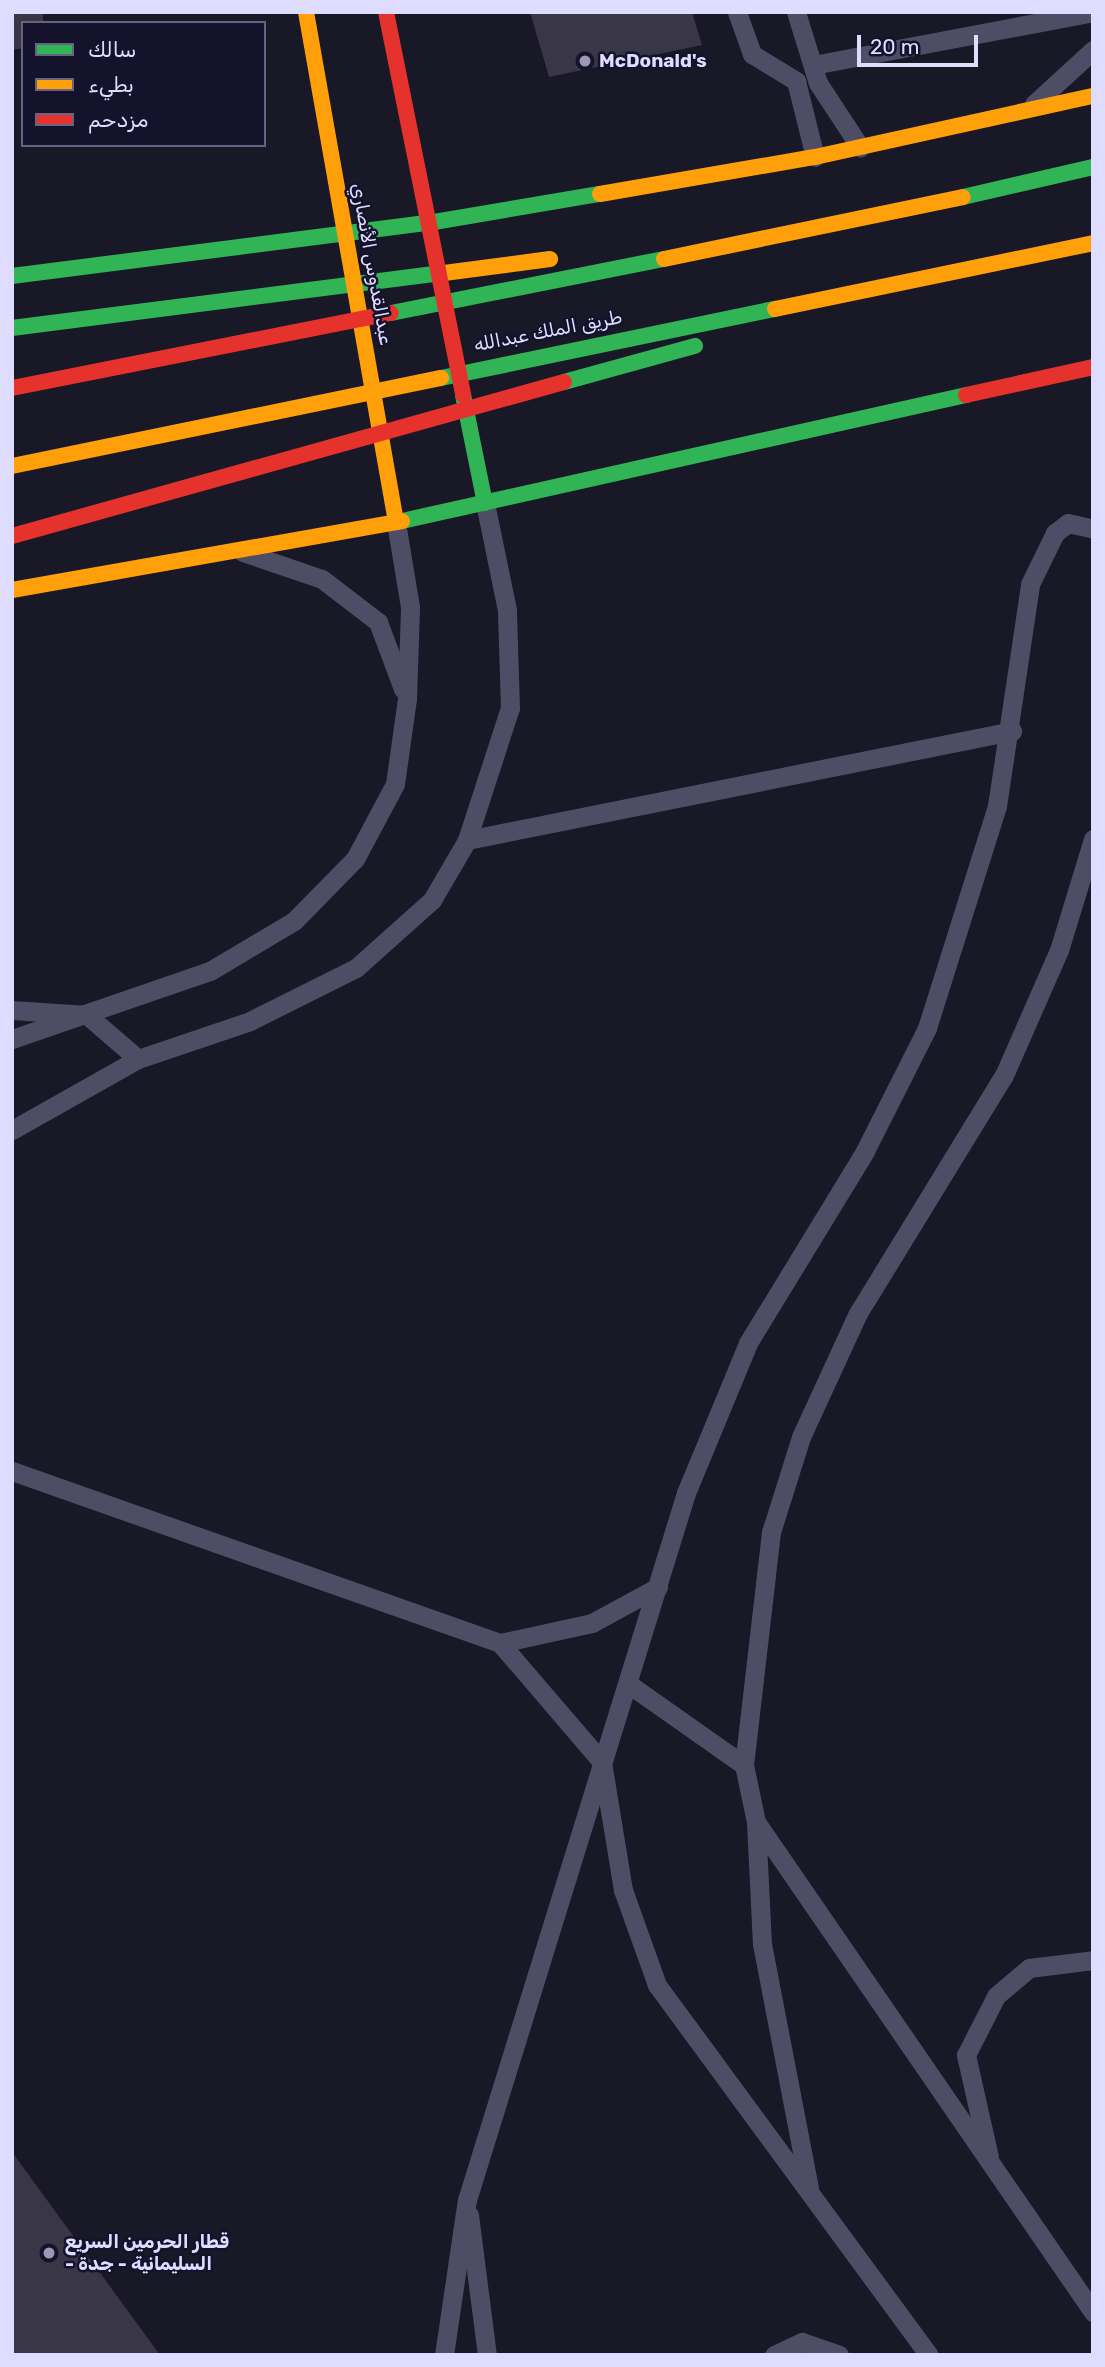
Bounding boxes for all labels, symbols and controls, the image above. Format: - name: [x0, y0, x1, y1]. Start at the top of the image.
- legend: [21, 21, 266, 147]
- scale bar: [860, 21, 981, 65]
- text: 20 m: [870, 34, 919, 59]
- text: سالك: [88, 37, 136, 62]
- place label: McDonald's: [599, 50, 707, 72]
- marker: McDonald's: [577, 53, 593, 69]
- text: بطيء: [88, 72, 134, 97]
- text: مزدحم: [88, 107, 148, 132]
- street label: عبدالقدوس الأنصاري: [347, 181, 397, 347]
- street label: طريق الملك عبدالله: [472, 305, 624, 357]
- place label: قطار الحرمين السريع - السليمانية - جدة: [65, 2231, 229, 2275]
- marker: قطار الحرمين السريع - السليمانية - جدة: [39, 2243, 59, 2263]

